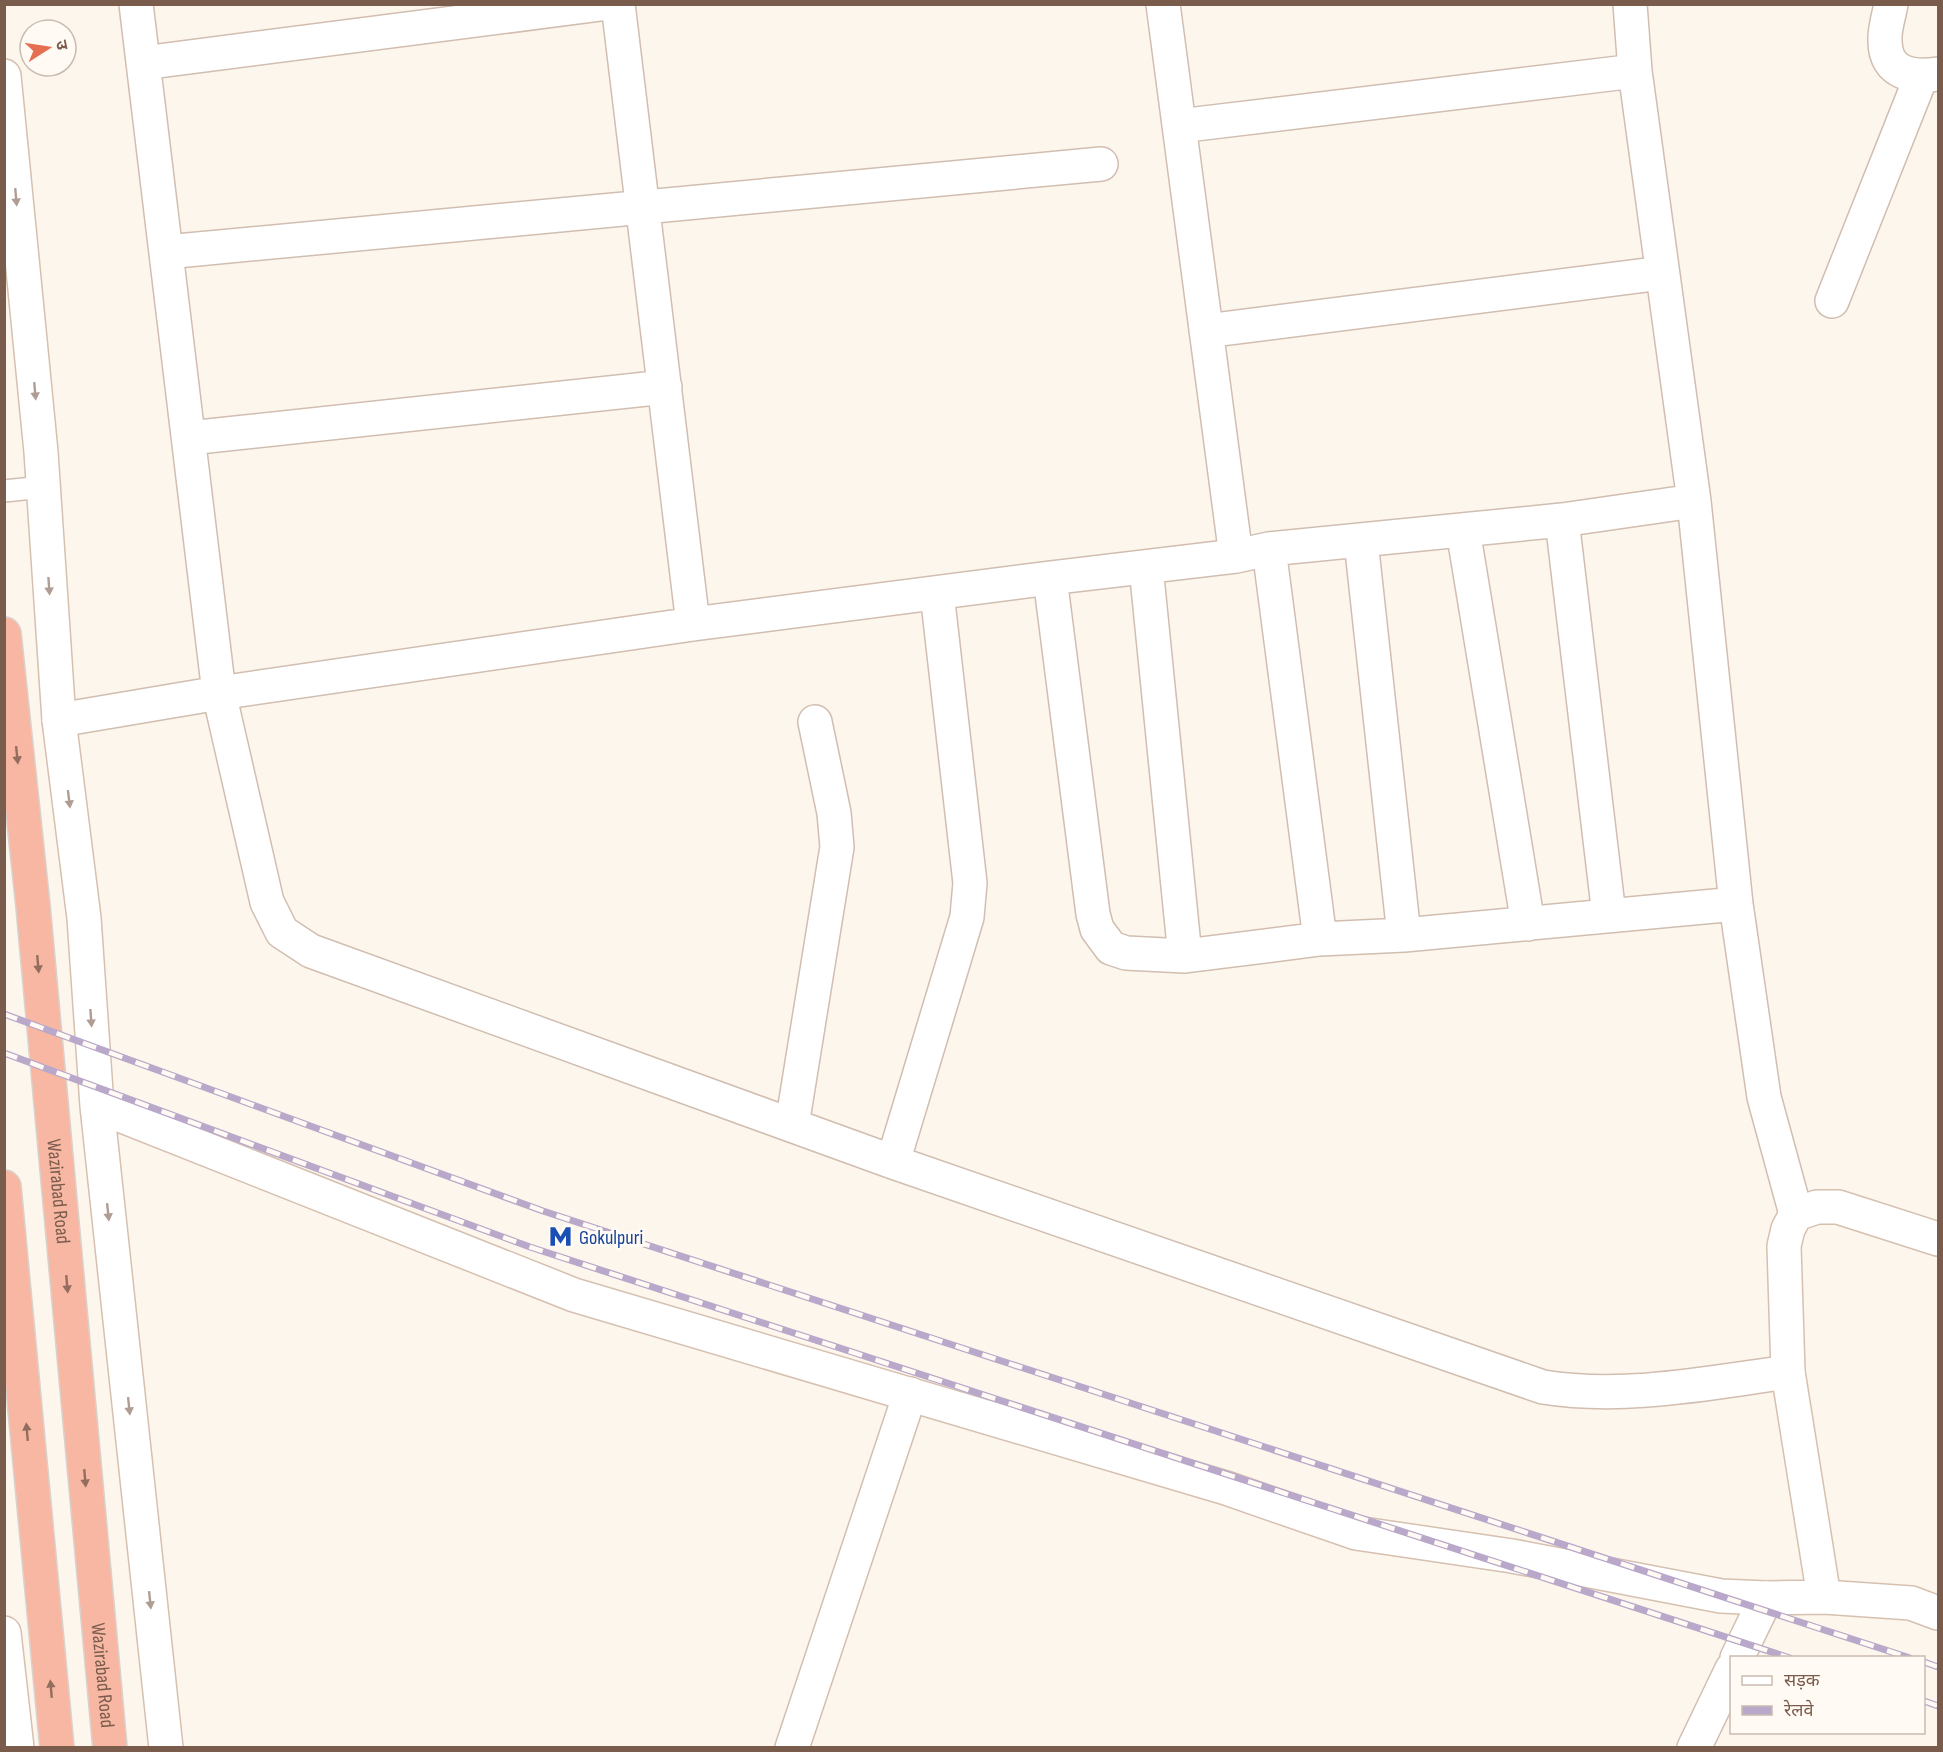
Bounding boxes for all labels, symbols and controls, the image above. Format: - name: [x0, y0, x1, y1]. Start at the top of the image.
- north arrow: [18, 18, 78, 78]
- text: उ: [51, 39, 72, 52]
- one-way arrow: [11, 188, 21, 207]
- one-way arrow: [30, 382, 40, 401]
- one-way arrow: [45, 576, 54, 595]
- one-way arrow: [12, 746, 22, 765]
- one-way arrow: [64, 789, 74, 808]
- one-way arrow: [33, 955, 43, 974]
- one-way arrow: [86, 1008, 96, 1027]
- street label: Wazirabad Road: [41, 1138, 75, 1245]
- one-way arrow: [103, 1203, 113, 1222]
- metro station icon: Gokulpuri: [548, 1224, 574, 1250]
- place label: Gokulpuri: [579, 1226, 643, 1250]
- one-way arrow: [62, 1274, 72, 1293]
- one-way arrow: [124, 1397, 134, 1416]
- one-way arrow: [22, 1423, 32, 1442]
- one-way arrow: [80, 1469, 90, 1488]
- one-way arrow: [145, 1590, 155, 1609]
- street label: Wazirabad Road: [86, 1622, 119, 1729]
- legend: [1730, 1656, 1925, 1734]
- text: सड़क: [1784, 1670, 1821, 1691]
- one-way arrow: [46, 1680, 56, 1699]
- text: रेलवे: [1783, 1699, 1815, 1721]

